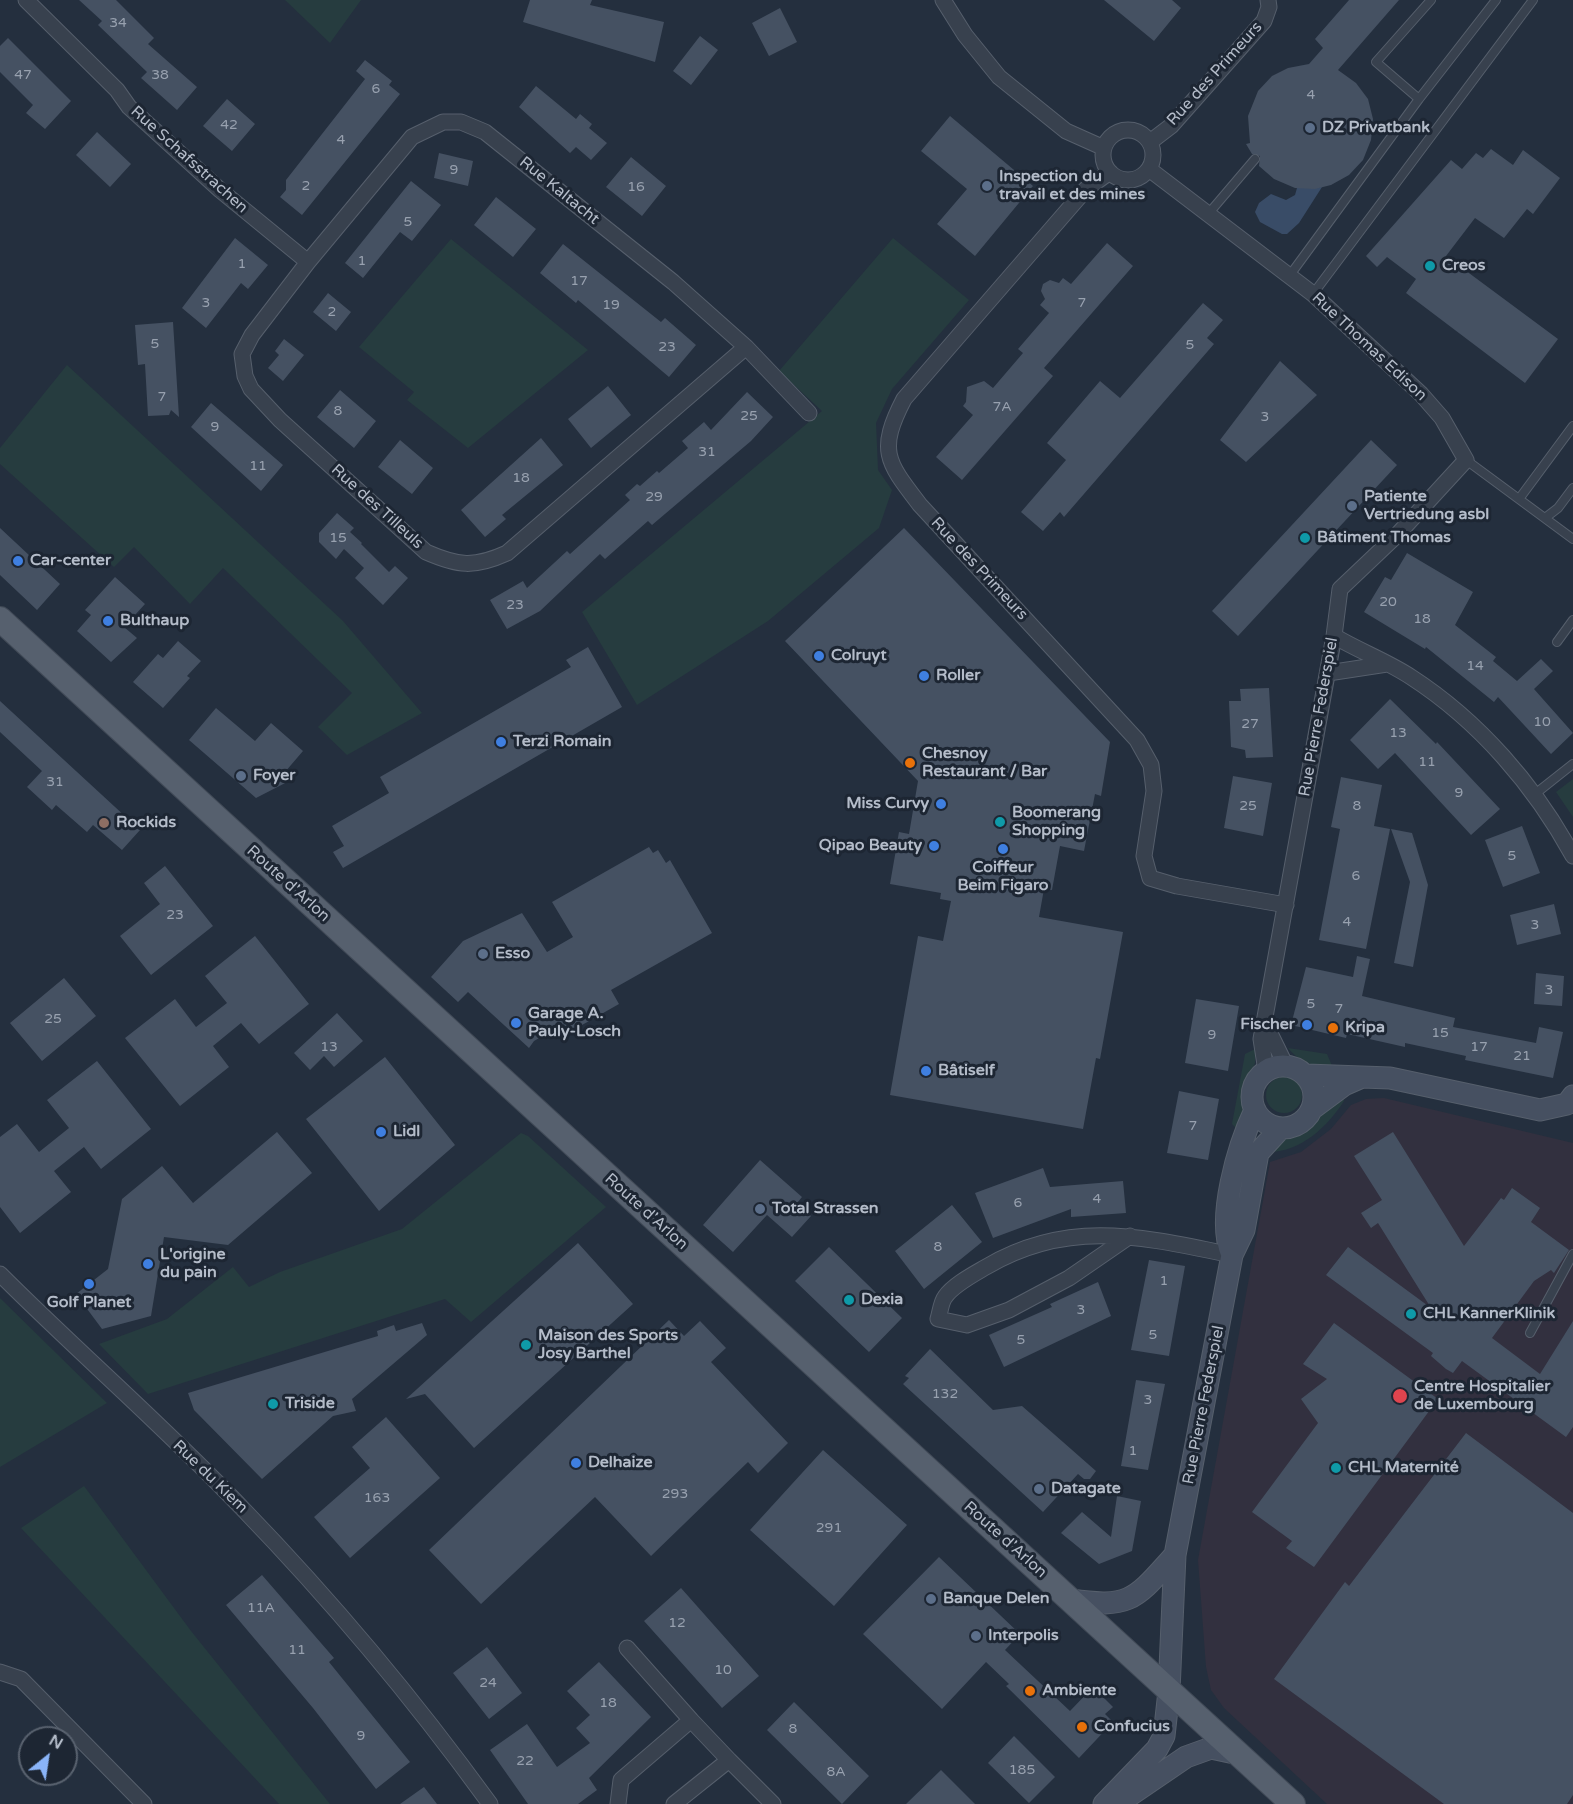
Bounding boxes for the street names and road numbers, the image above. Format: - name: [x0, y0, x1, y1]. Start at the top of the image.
- street label: Rue des Primeurs: [1163, 18, 1267, 130]
- street label: Rue Schafsstrachen: [126, 102, 252, 218]
- street label: Rue Kaltacht: [515, 153, 603, 229]
- street label: Rue Thomas Edison: [1308, 289, 1430, 405]
- street label: Rue des Tilleuls: [327, 461, 427, 553]
- street label: Rue des Primeurs: [926, 514, 1032, 624]
- street label: Rue Pierre Federspiel: [1296, 636, 1342, 798]
- street label: Route d'Arlon: [243, 842, 333, 926]
- street label: Route d'Arlon: [601, 1170, 691, 1254]
- street label: Rue Pierre Federspiel: [1179, 1324, 1229, 1486]
- street label: Rue du Kiem: [169, 1436, 251, 1518]
- street label: Route d'Arlon: [960, 1498, 1050, 1582]

